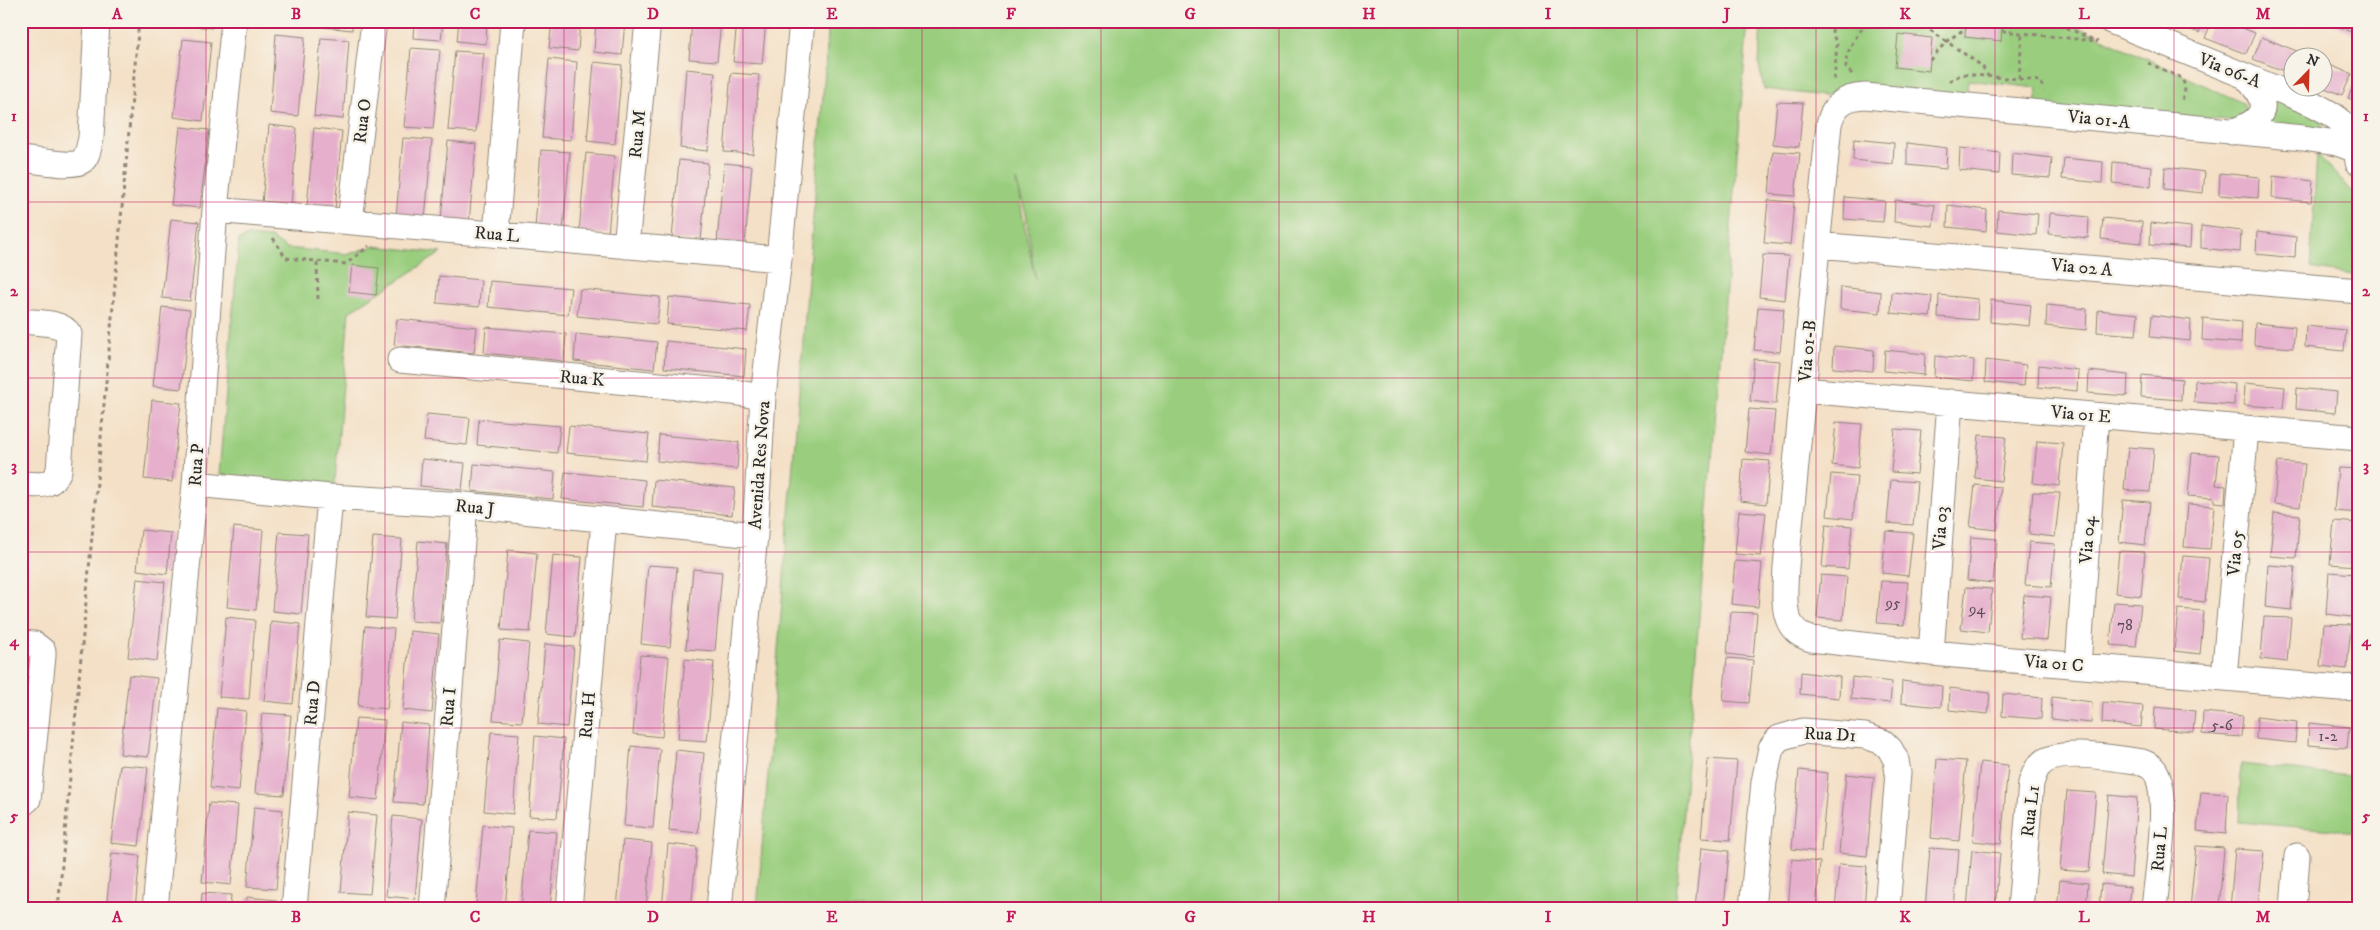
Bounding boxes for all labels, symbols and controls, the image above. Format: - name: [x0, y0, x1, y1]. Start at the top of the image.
- text: A: [111, 4, 123, 24]
- text: B: [291, 4, 301, 24]
- text: C: [470, 4, 480, 24]
- text: D: [647, 4, 659, 24]
- text: E: [826, 4, 838, 24]
- text: F: [1006, 4, 1016, 24]
- text: G: [1184, 4, 1196, 24]
- text: H: [1362, 4, 1376, 24]
- text: I: [1545, 4, 1552, 24]
- text: J: [1722, 4, 1731, 24]
- text: K: [1899, 4, 1911, 24]
- text: L: [2078, 4, 2090, 24]
- text: M: [2256, 4, 2271, 24]
- street label: Via 06-A: [2194, 48, 2264, 94]
- north arrow: [2282, 48, 2332, 98]
- text: N: [2304, 50, 2322, 72]
- street label: Rua O: [349, 97, 377, 145]
- text: 1: [11, 106, 17, 126]
- street label: Via 01-A: [2066, 106, 2132, 134]
- text: 1: [2363, 106, 2369, 126]
- street label: Rua M: [625, 109, 651, 159]
- street label: Rua L: [473, 222, 520, 248]
- street label: Via 02 A: [2049, 254, 2114, 282]
- text: 2: [10, 281, 19, 301]
- text: 2: [2362, 281, 2371, 301]
- street label: Via 01-B: [1794, 319, 1822, 384]
- street label: Rua K: [559, 366, 606, 392]
- street label: Avenida Res Nova: [745, 400, 775, 530]
- street label: Via 01 E: [2049, 401, 2112, 429]
- street label: Rua P: [185, 443, 209, 487]
- text: 3: [11, 456, 17, 476]
- text: 3: [2363, 456, 2369, 476]
- street label: Rua J: [454, 495, 496, 521]
- street label: Via 03: [1928, 505, 1953, 552]
- street label: Via 04: [2075, 515, 2101, 565]
- street label: Via 05: [2223, 529, 2249, 578]
- house number: 95: [1885, 594, 1901, 613]
- house number: 94: [1968, 600, 1985, 619]
- house number: 78: [2117, 616, 2133, 635]
- text: 4: [8, 631, 19, 651]
- text: 4: [2360, 631, 2371, 651]
- street label: Via 01 C: [2022, 650, 2084, 678]
- street label: Rua D: [300, 679, 326, 727]
- street label: Rua I: [436, 686, 462, 728]
- street label: Rua H: [575, 691, 601, 740]
- house number: 5-6: [2211, 716, 2234, 735]
- street label: Rua D1: [1803, 723, 1857, 747]
- house number: 1-2: [2319, 727, 2338, 746]
- street label: Rua L1: [2017, 784, 2045, 838]
- text: 5: [9, 806, 18, 826]
- text: 5: [2361, 806, 2370, 826]
- street label: Rua L: [2147, 826, 2173, 873]
- text: A: [111, 907, 123, 927]
- text: B: [291, 907, 301, 927]
- text: C: [470, 907, 480, 927]
- text: D: [647, 907, 659, 927]
- text: E: [826, 907, 838, 927]
- text: F: [1006, 907, 1016, 927]
- text: G: [1184, 907, 1196, 927]
- text: H: [1362, 907, 1376, 927]
- text: I: [1545, 907, 1552, 927]
- text: J: [1722, 907, 1731, 927]
- text: K: [1899, 907, 1911, 927]
- text: L: [2078, 907, 2090, 927]
- text: M: [2256, 907, 2271, 927]

